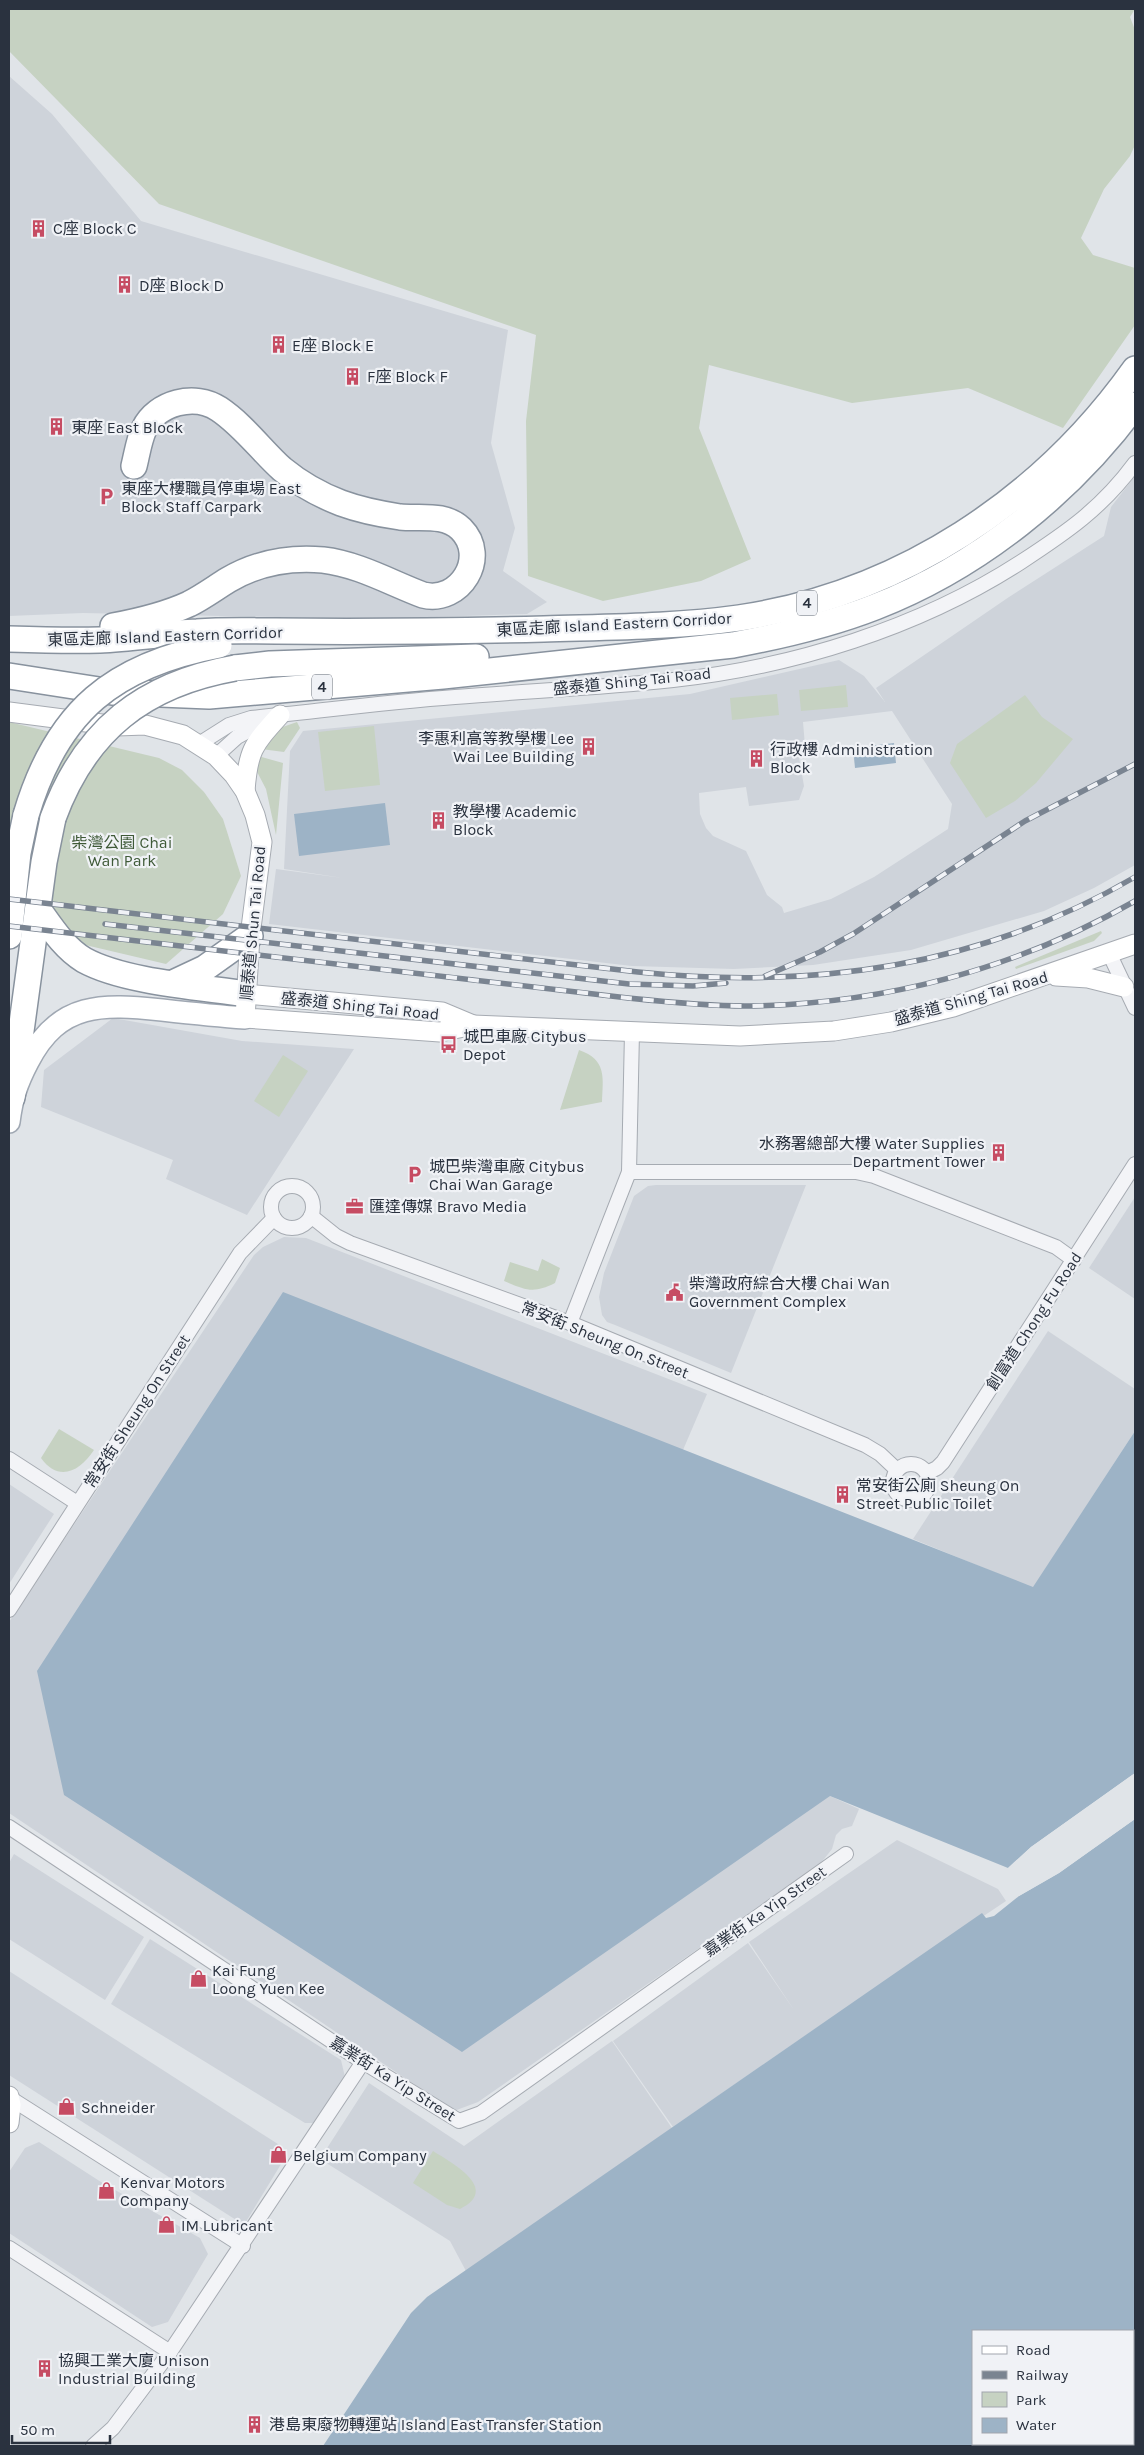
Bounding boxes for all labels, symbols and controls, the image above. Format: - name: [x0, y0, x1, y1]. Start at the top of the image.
- building icon: C座 Block C: [29, 218, 49, 238]
- place label: C座 Block C: [53, 219, 137, 238]
- building icon: D座 Block D: [115, 275, 135, 295]
- place label: D座 Block D: [139, 276, 224, 295]
- building icon: E座 Block E: [268, 335, 288, 355]
- place label: E座 Block E: [292, 336, 374, 355]
- building icon: F座 Block F: [343, 366, 363, 386]
- place label: F座 Block F: [367, 367, 448, 386]
- building icon: 東座 East Block: [47, 417, 67, 437]
- place label: 東座 East Block: [71, 418, 183, 437]
- place label: 東座大樓職員停車場 East Block Staff Carpark: [121, 479, 301, 516]
- parking icon: 東座大樓職員停車場 East Block Staff Carpark: [97, 487, 117, 507]
- road number: 4: [797, 590, 817, 616]
- street label: 東區走廊 Island Eastern Corridor: [496, 608, 732, 640]
- street label: 東區走廊 Island Eastern Corridor: [47, 622, 283, 650]
- street label: 盛泰道 Shing Tai Road: [552, 663, 712, 699]
- road number: 4: [312, 674, 332, 700]
- place label: 李惠利高等教學樓 Lee Wai Lee Building: [418, 729, 574, 766]
- building icon: 李惠利高等教學樓 Lee Wai Lee Building: [578, 737, 598, 757]
- place label: 行政樓 Administration Block: [770, 740, 933, 777]
- building icon: 行政樓 Administration Block: [746, 748, 766, 768]
- place label: 教學樓 Academic Block: [453, 802, 577, 839]
- building icon: 教學樓 Academic Block: [429, 810, 449, 830]
- park label: 柴灣公園 Chai Wan Park: [72, 833, 172, 870]
- street label: 順泰道 Shun Tai Road: [237, 845, 269, 1001]
- street label: 盛泰道 Shing Tai Road: [892, 967, 1050, 1029]
- street label: 盛泰道 Shing Tai Road: [280, 988, 440, 1024]
- place label: 城巴車廠 Citybus Depot: [463, 1027, 586, 1064]
- bus stop icon: 城巴車廠 Citybus Depot: [439, 1035, 459, 1055]
- place label: 水務署總部大樓 Water Supplies Department Tower: [759, 1134, 985, 1171]
- building icon: 水務署總部大樓 Water Supplies Department Tower: [989, 1142, 1009, 1162]
- place label: 城巴柴灣車廠 Citybus Chai Wan Garage: [429, 1157, 584, 1194]
- parking icon: 城巴柴灣車廠 Citybus Chai Wan Garage: [405, 1165, 425, 1185]
- office icon: 匯達傳媒 Bravo Media: [345, 1196, 365, 1216]
- place label: 匯達傳媒 Bravo Media: [369, 1197, 527, 1216]
- street label: 創富道 Chong Fu Road: [982, 1248, 1086, 1394]
- place label: 柴灣政府綜合大樓 Chai Wan Government Complex: [689, 1274, 890, 1311]
- public building icon: 柴灣政府綜合大樓 Chai Wan Government Complex: [665, 1282, 685, 1302]
- street label: 常安街 Sheung On Street: [518, 1298, 692, 1382]
- street label: 常安街 Sheung On Street: [80, 1331, 194, 1491]
- place label: 常安街公廁 Sheung On Street Public Toilet: [856, 1476, 1020, 1513]
- building icon: 常安街公廁 Sheung On Street Public Toilet: [832, 1484, 852, 1504]
- street label: 嘉業街 Ka Yip Street: [700, 1862, 830, 1960]
- place label: Kai Fung Loong Yuen Kee: [212, 1961, 325, 1998]
- shop icon: Kai Fung Loong Yuen Kee: [188, 1969, 208, 1989]
- street label: 嘉業街 Ka Yip Street: [327, 2033, 459, 2125]
- shop icon: Schneider: [57, 2097, 77, 2117]
- place label: Schneider: [81, 2098, 155, 2117]
- shop icon: Belgium Company: [269, 2145, 289, 2165]
- place label: Belgium Company: [293, 2146, 427, 2165]
- place label: Kenvar Motors Company: [120, 2173, 225, 2210]
- shop icon: Kenvar Motors Company: [96, 2181, 116, 2201]
- shop icon: IM Lubricant: [157, 2215, 177, 2235]
- place label: IM Lubricant: [181, 2216, 273, 2235]
- legend: [972, 2330, 1134, 2445]
- text: Road: [1016, 2341, 1051, 2359]
- place label: 協興工業大廈 Unison Industrial Building: [58, 2351, 209, 2388]
- building icon: 協興工業大廈 Unison Industrial Building: [34, 2359, 54, 2379]
- text: Railway: [1016, 2366, 1068, 2384]
- text: Park: [1016, 2391, 1046, 2409]
- scale bar: [12, 2412, 110, 2444]
- building icon: 港島東廢物轉運站 Island East Transfer Station: [245, 2414, 265, 2434]
- place label: 港島東廢物轉運站 Island East Transfer Station: [269, 2415, 602, 2434]
- text: Water: [1016, 2416, 1057, 2434]
- text: 50 m: [20, 2421, 55, 2439]

